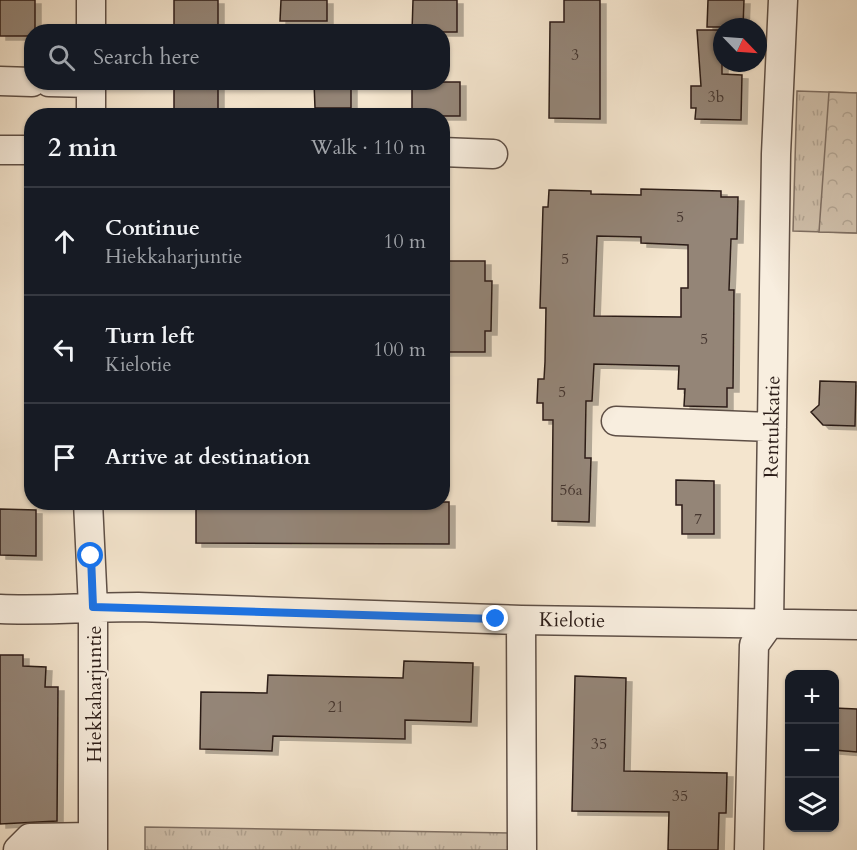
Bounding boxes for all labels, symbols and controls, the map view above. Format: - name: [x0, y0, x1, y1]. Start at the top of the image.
- north arrow: [713, 18, 767, 72]
- search box: [24, 24, 450, 90]
- icon: search: [45, 41, 78, 74]
- text: Search here: [93, 42, 200, 72]
- house number: 3: [571, 44, 579, 66]
- house number: 3b: [708, 86, 724, 108]
- text: 2 min: [48, 130, 117, 165]
- text: Walk · 110 m: [311, 134, 426, 161]
- house number: 5: [676, 206, 684, 228]
- text: Continue: [105, 213, 200, 243]
- icon: ahead: [48, 225, 81, 258]
- text: 10 m: [383, 228, 426, 255]
- text: Hiekkaharjuntie: [105, 243, 242, 270]
- house number: 5: [561, 248, 569, 270]
- text: Turn left: [105, 321, 194, 351]
- house number: 5: [700, 328, 708, 350]
- icon: left: [48, 333, 81, 366]
- text: 100 m: [373, 336, 426, 363]
- text: Kielotie: [105, 351, 172, 378]
- street label: Rentukkatie: [758, 375, 786, 479]
- house number: 5: [558, 381, 566, 403]
- icon: arrive: [48, 441, 81, 474]
- text: Arrive at destination: [105, 442, 310, 472]
- house number: 56a: [559, 479, 583, 501]
- house number: 7: [694, 508, 702, 530]
- route start: [77, 542, 103, 568]
- route end: [482, 605, 508, 631]
- street label: Kielotie: [539, 606, 605, 634]
- street label: Hiekkaharjuntie: [81, 625, 108, 763]
- map controls: [785, 670, 839, 832]
- button: +: [785, 670, 839, 724]
- house number: 21: [328, 696, 344, 718]
- button: −: [785, 724, 839, 778]
- house number: 35: [591, 733, 607, 755]
- button: layers: [785, 778, 839, 832]
- house number: 35: [672, 785, 688, 807]

